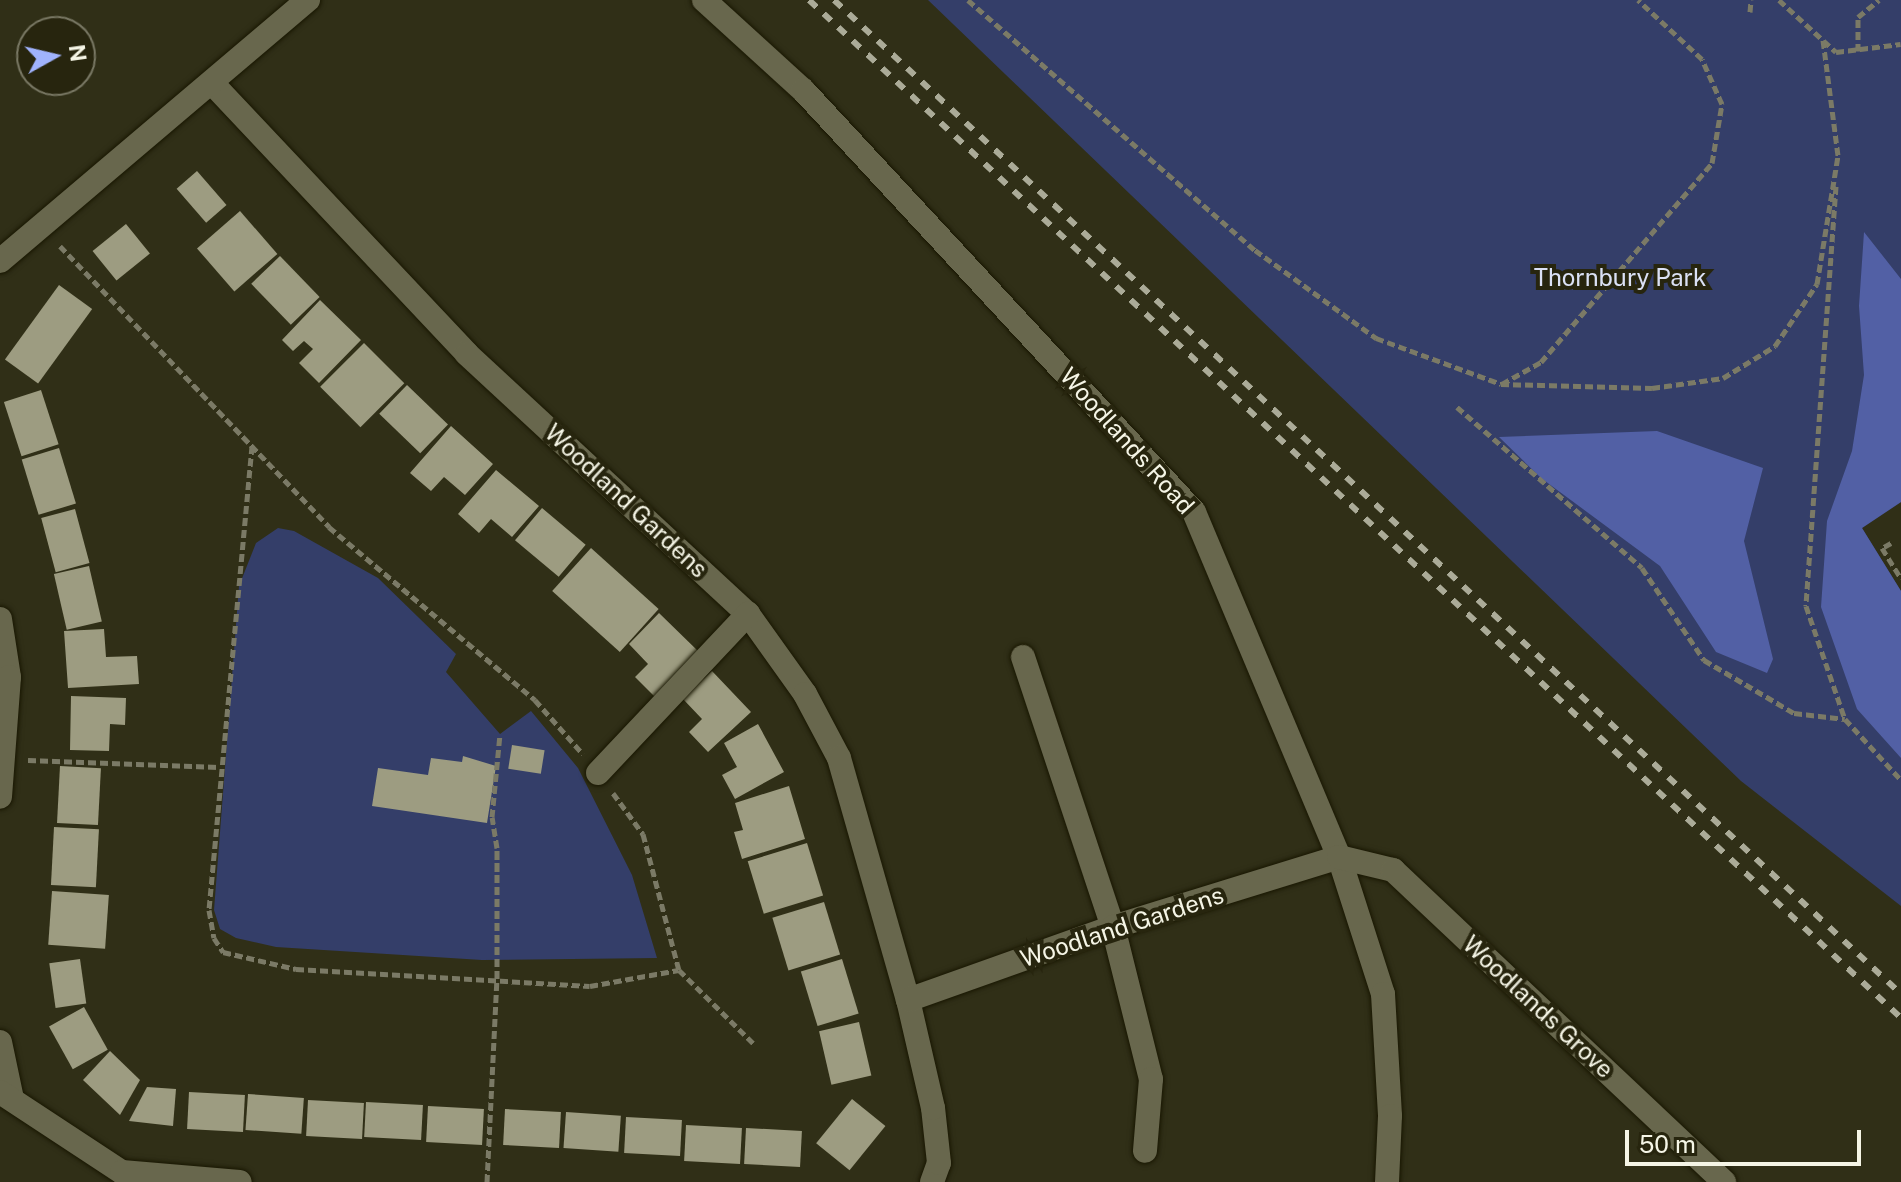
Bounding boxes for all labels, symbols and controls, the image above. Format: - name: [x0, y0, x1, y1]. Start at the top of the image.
- north arrow: [16, 16, 96, 96]
- text: N: [64, 43, 92, 63]
- park label: Thornbury Park: [1534, 264, 1706, 292]
- street label: Woodlands Road: [1054, 362, 1200, 520]
- street label: Woodland Gardens: [539, 418, 713, 584]
- street label: Woodland Gardens: [1017, 881, 1227, 973]
- street label: Woodlands Grove: [1457, 930, 1619, 1084]
- scale bar: [1629, 1114, 1865, 1164]
- text: 50 m: [1639, 1130, 1696, 1158]

